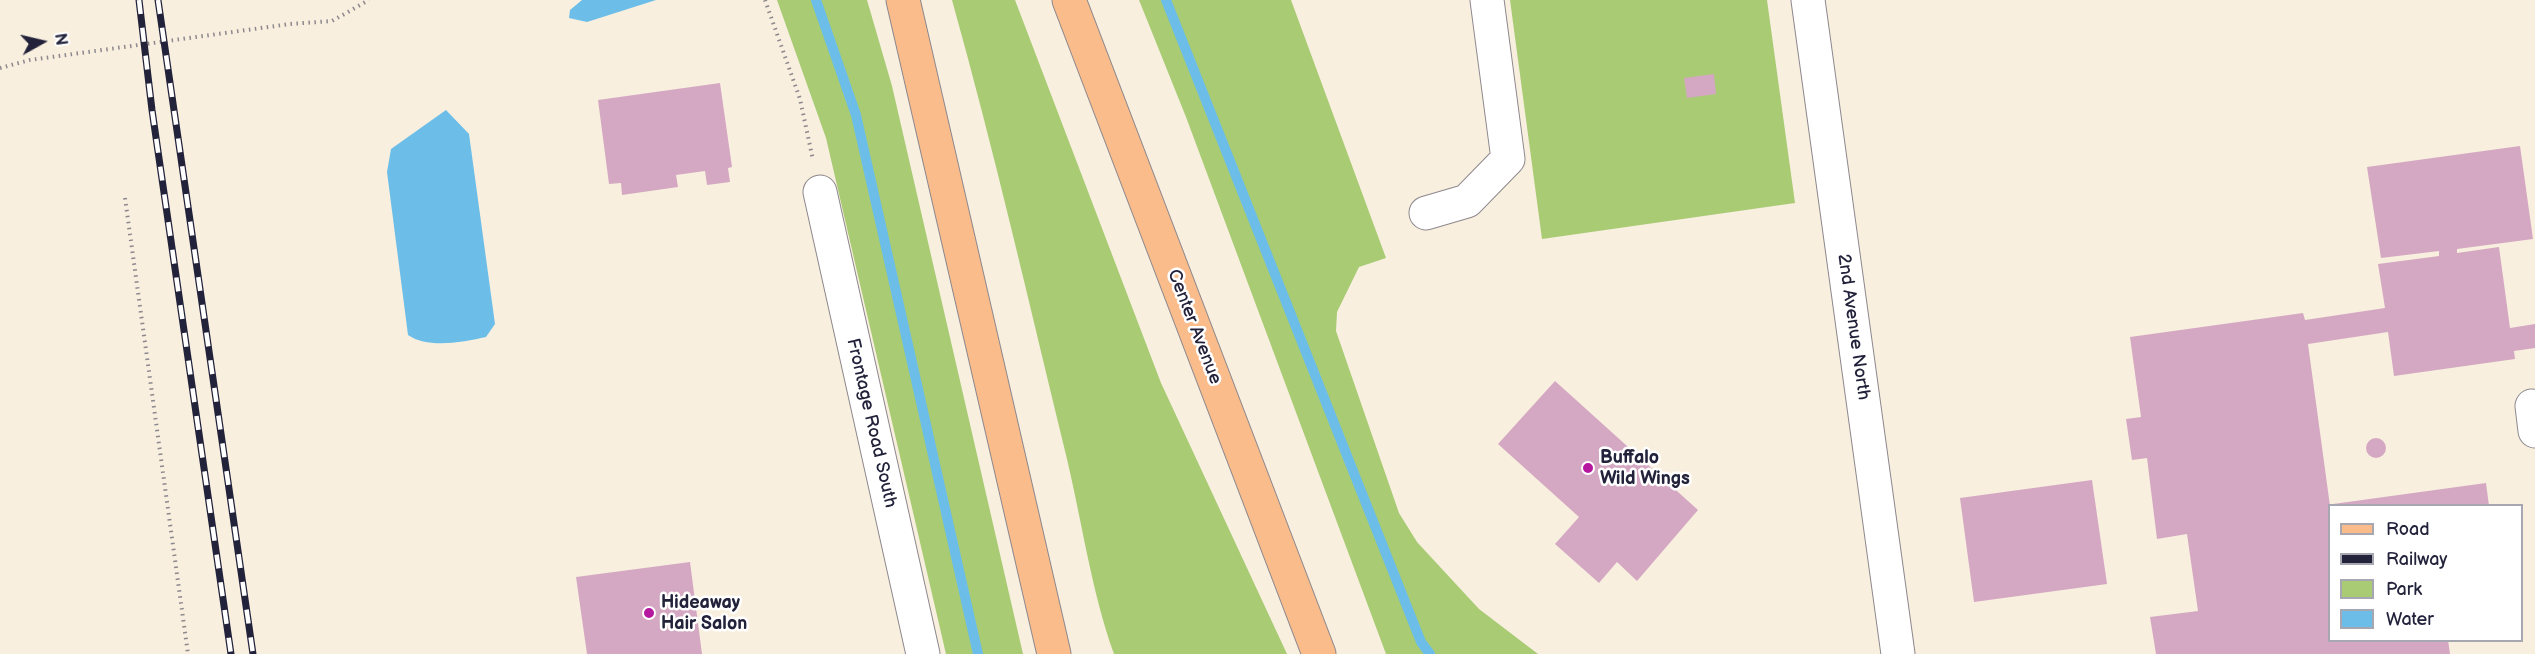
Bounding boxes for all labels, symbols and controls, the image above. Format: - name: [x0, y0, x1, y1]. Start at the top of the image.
- north arrow: [12, 12, 72, 72]
- text: N: [50, 32, 71, 47]
- street label: 2nd Avenue North: [1832, 253, 1874, 401]
- street label: Center Avenue: [1162, 267, 1226, 387]
- street label: Frontage Road South: [841, 336, 901, 510]
- place label: Buffalo Wild Wings: [1600, 447, 1690, 490]
- marker: Buffalo Wild Wings: [1581, 461, 1595, 475]
- legend: [2328, 504, 2523, 642]
- text: Road: [2386, 519, 2430, 540]
- text: Railway: [2386, 549, 2448, 570]
- text: Park: [2386, 579, 2422, 600]
- place label: Hideaway Hair Salon: [661, 592, 747, 634]
- marker: Hideaway Hair Salon: [642, 606, 656, 620]
- text: Water: [2386, 609, 2434, 630]

